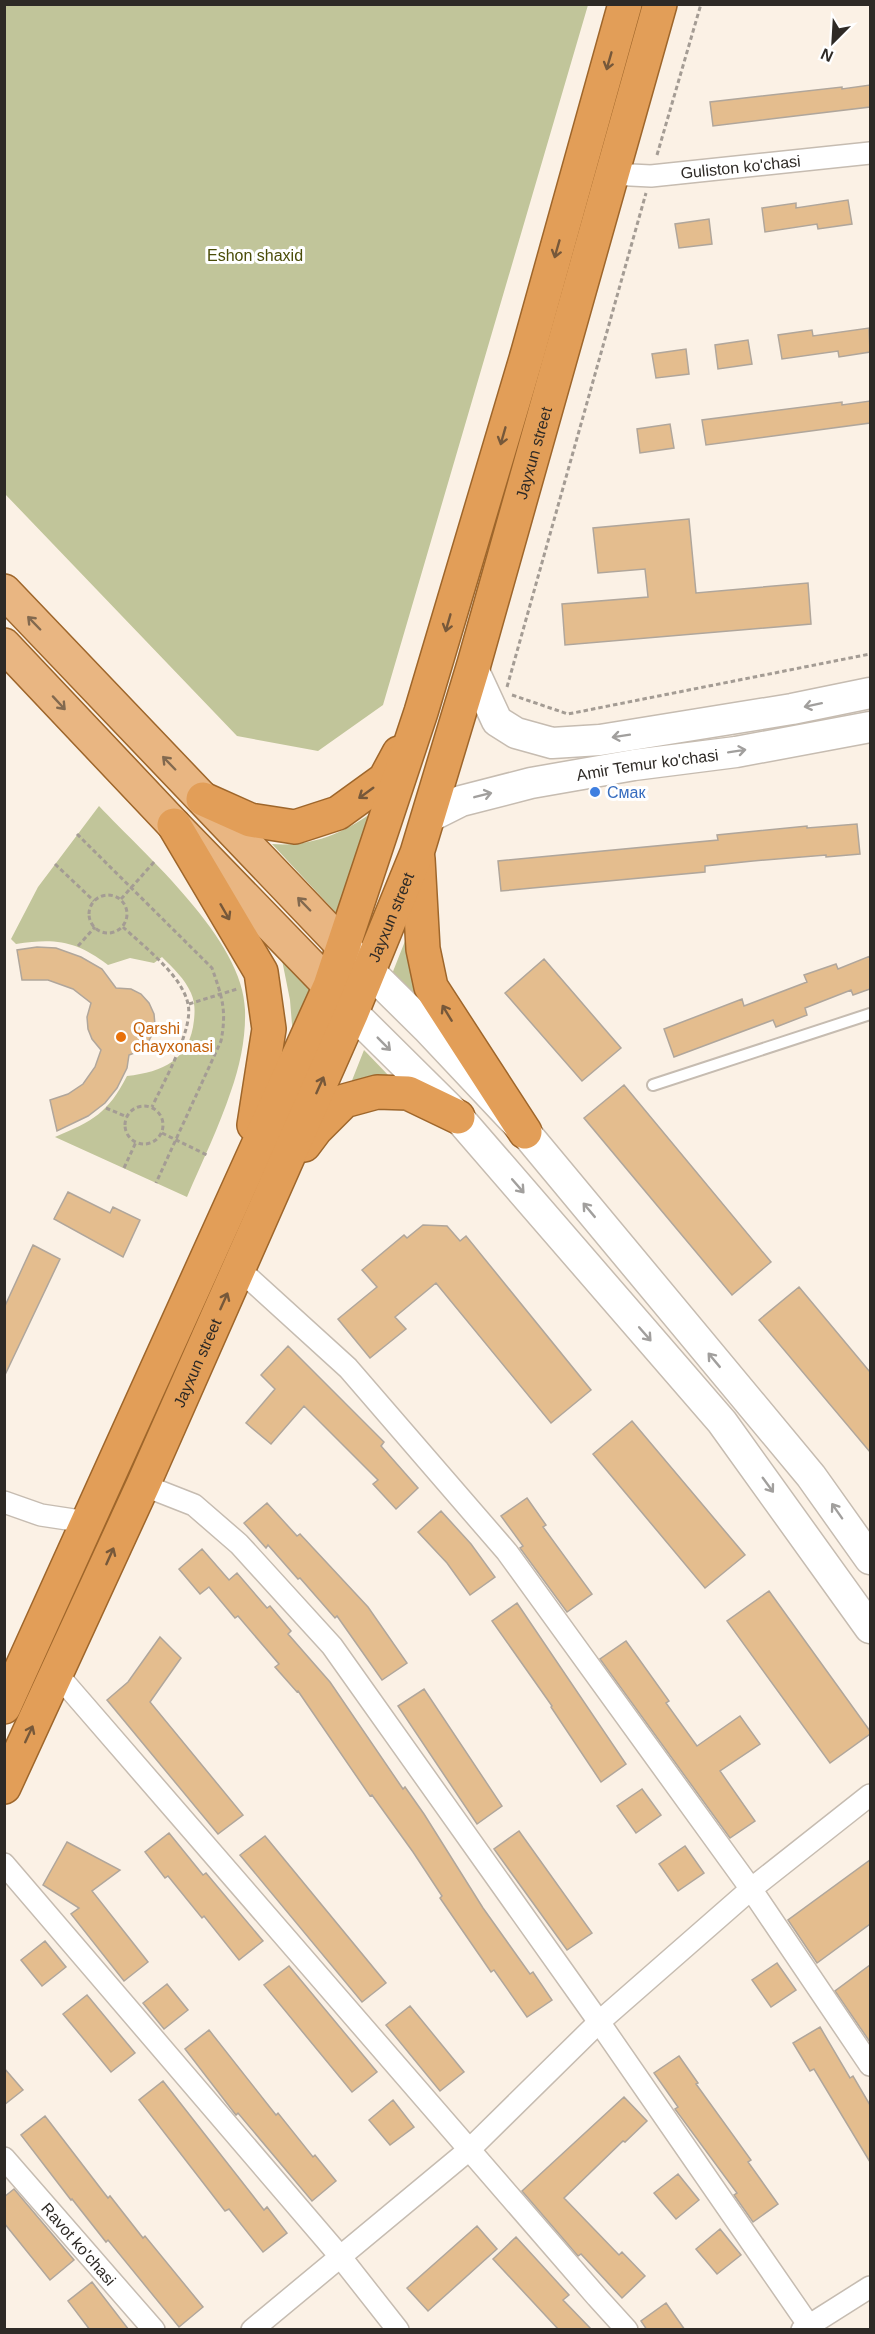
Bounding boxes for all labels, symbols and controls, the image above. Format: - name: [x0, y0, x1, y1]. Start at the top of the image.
- north arrow: [803, 12, 863, 72]
- text: N: [818, 45, 836, 65]
- one-way arrow: [603, 51, 615, 70]
- street label: Guliston ko'chasi: [680, 152, 801, 181]
- one-way arrow: [551, 239, 562, 258]
- park label: Eshon shaxid: [207, 247, 303, 264]
- street label: Jayxun street: [512, 404, 555, 501]
- one-way arrow: [497, 426, 508, 445]
- one-way arrow: [442, 613, 453, 632]
- one-way arrow: [27, 615, 41, 630]
- one-way arrow: [52, 695, 66, 710]
- one-way arrow: [804, 700, 824, 711]
- one-way arrow: [611, 731, 631, 742]
- one-way arrow: [727, 745, 746, 756]
- street label: Amir Temur ko'chasi: [575, 746, 719, 783]
- one-way arrow: [162, 756, 176, 771]
- place label: Смак: [607, 784, 646, 801]
- marker: Смак: [588, 785, 602, 799]
- one-way arrow: [358, 787, 374, 799]
- one-way arrow: [473, 789, 492, 800]
- street label: Jayxun street: [365, 869, 417, 964]
- one-way arrow: [296, 897, 311, 912]
- one-way arrow: [219, 903, 231, 920]
- one-way arrow: [440, 1005, 452, 1022]
- place label: Qarshi chayxonasi: [133, 1020, 213, 1055]
- marker: Qarshi chayxonasi: [114, 1030, 128, 1044]
- one-way arrow: [377, 1037, 392, 1052]
- one-way arrow: [314, 1076, 326, 1094]
- one-way arrow: [511, 1178, 525, 1193]
- one-way arrow: [583, 1202, 596, 1218]
- one-way arrow: [218, 1293, 230, 1311]
- street label: Jayxun street: [170, 1315, 224, 1410]
- one-way arrow: [639, 1326, 652, 1342]
- one-way arrow: [708, 1352, 721, 1368]
- one-way arrow: [762, 1477, 774, 1493]
- one-way arrow: [830, 1504, 843, 1520]
- one-way arrow: [105, 1548, 116, 1566]
- one-way arrow: [24, 1725, 35, 1743]
- street label: Ravot ko'chasi: [38, 2199, 119, 2289]

